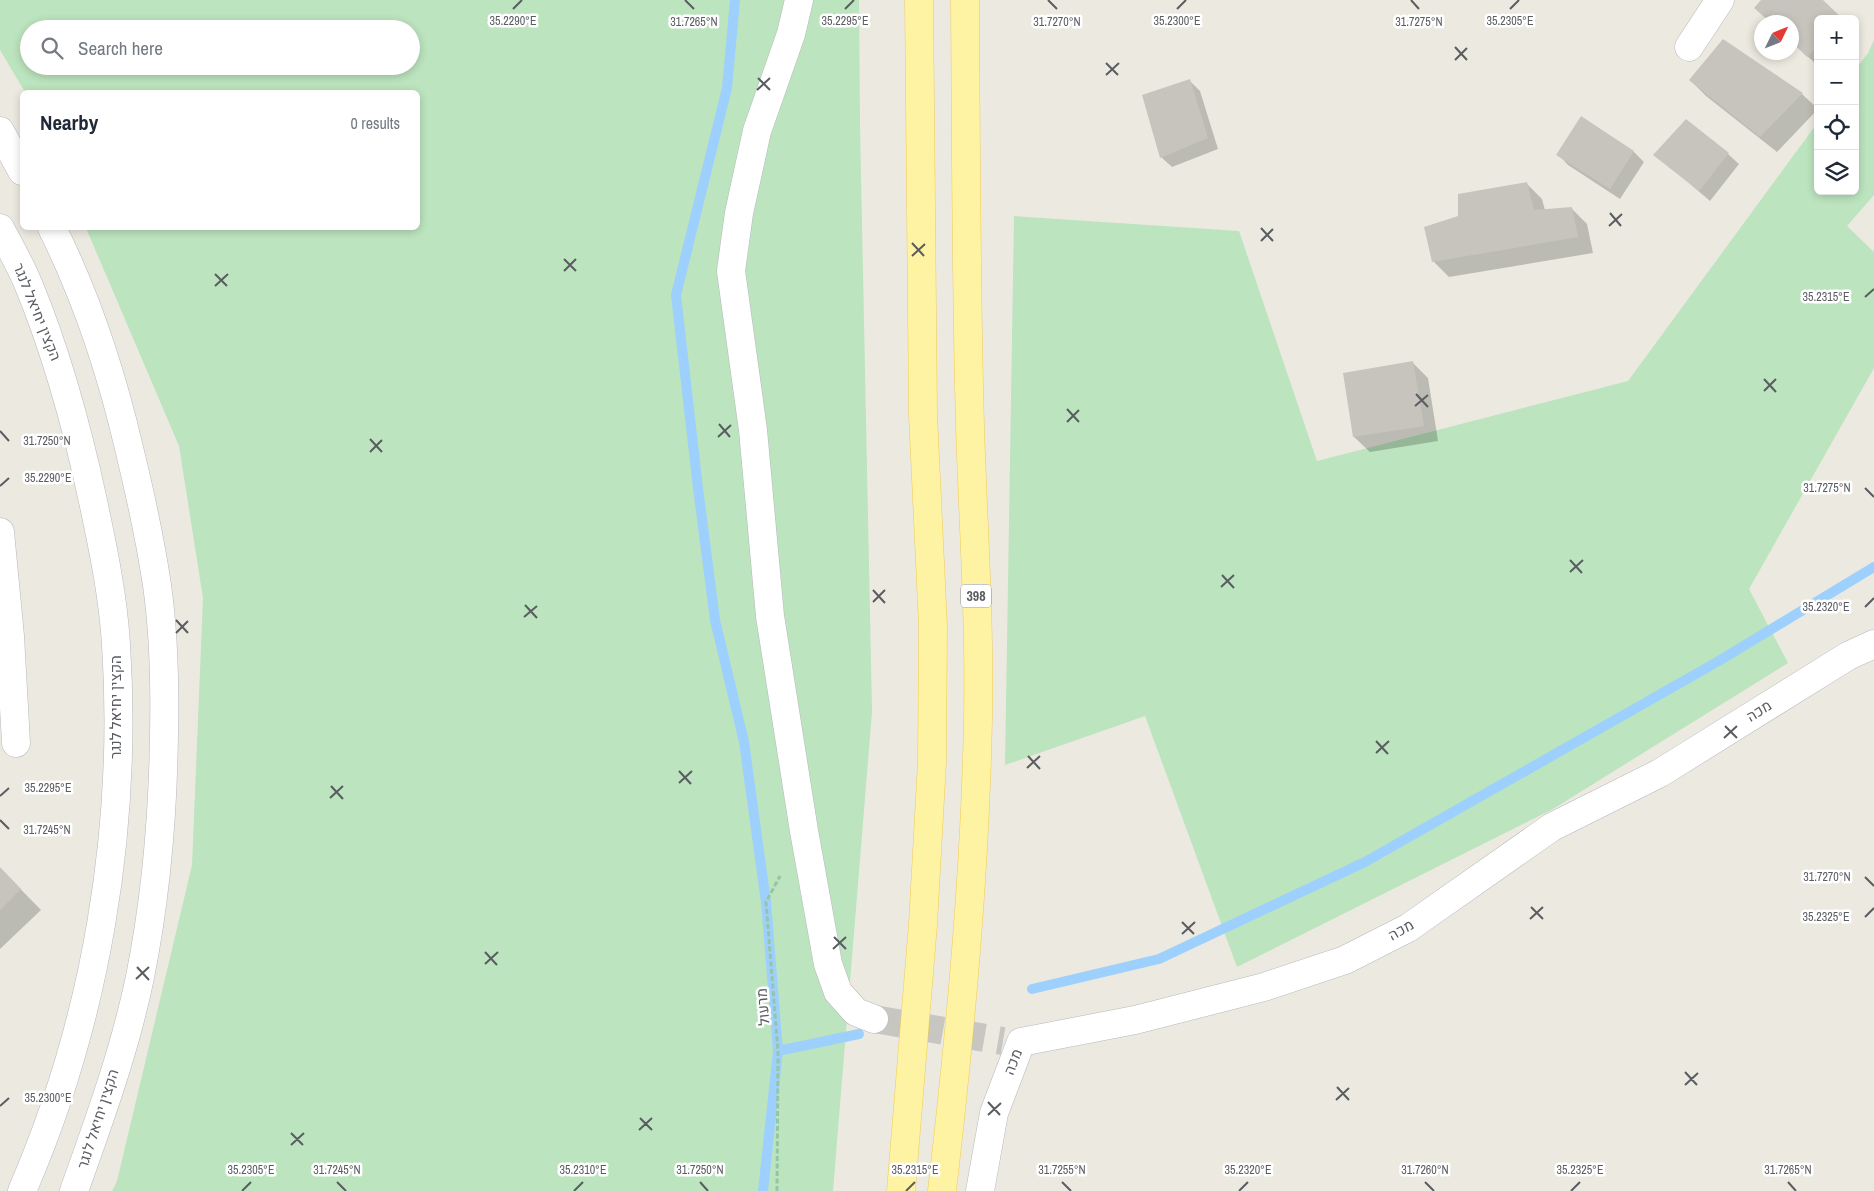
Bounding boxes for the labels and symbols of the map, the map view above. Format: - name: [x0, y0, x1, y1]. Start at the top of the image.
- text: 35.2290°E: [490, 13, 536, 29]
- text: 35.2295°E: [822, 13, 868, 29]
- text: 35.2300°E: [1154, 13, 1200, 29]
- text: 35.2305°E: [1487, 13, 1533, 29]
- text: 31.7265°N: [670, 14, 718, 30]
- text: 31.7270°N: [1033, 14, 1081, 30]
- text: 31.7275°N: [1395, 14, 1443, 30]
- north arrow: [1754, 15, 1799, 60]
- street label: הקצין יחיאל לנגר: [8, 260, 67, 364]
- text: 35.2315°E: [1803, 289, 1849, 305]
- text: 31.7250°N: [23, 433, 71, 449]
- text: 35.2290°E: [25, 470, 71, 486]
- text: 31.7275°N: [1803, 480, 1851, 496]
- road number: 398: [961, 584, 991, 608]
- text: 35.2320°E: [1803, 599, 1849, 615]
- street label: הקצין יחיאל לנגר: [105, 655, 126, 759]
- street label: מכה: [1742, 695, 1775, 726]
- text: 35.2295°E: [25, 780, 71, 796]
- text: 31.7245°N: [23, 822, 71, 838]
- text: 31.7270°N: [1803, 869, 1851, 885]
- text: 35.2325°E: [1803, 909, 1849, 925]
- street label: מכה: [1384, 914, 1417, 945]
- street label: מרעול: [750, 987, 775, 1027]
- street label: מכה: [998, 1046, 1027, 1078]
- street label: הקצין יחיאל לנגר: [71, 1066, 124, 1171]
- text: 35.2300°E: [25, 1090, 71, 1106]
- text: 35.2305°E: [228, 1162, 274, 1178]
- text: 31.7245°N: [313, 1162, 361, 1178]
- text: 35.2310°E: [560, 1162, 606, 1178]
- text: 31.7250°N: [676, 1162, 724, 1178]
- text: 35.2315°E: [892, 1162, 938, 1178]
- text: 31.7255°N: [1038, 1162, 1086, 1178]
- text: 35.2320°E: [1225, 1162, 1271, 1178]
- text: 31.7260°N: [1401, 1162, 1449, 1178]
- text: 35.2325°E: [1557, 1162, 1603, 1178]
- text: 31.7265°N: [1764, 1162, 1812, 1178]

